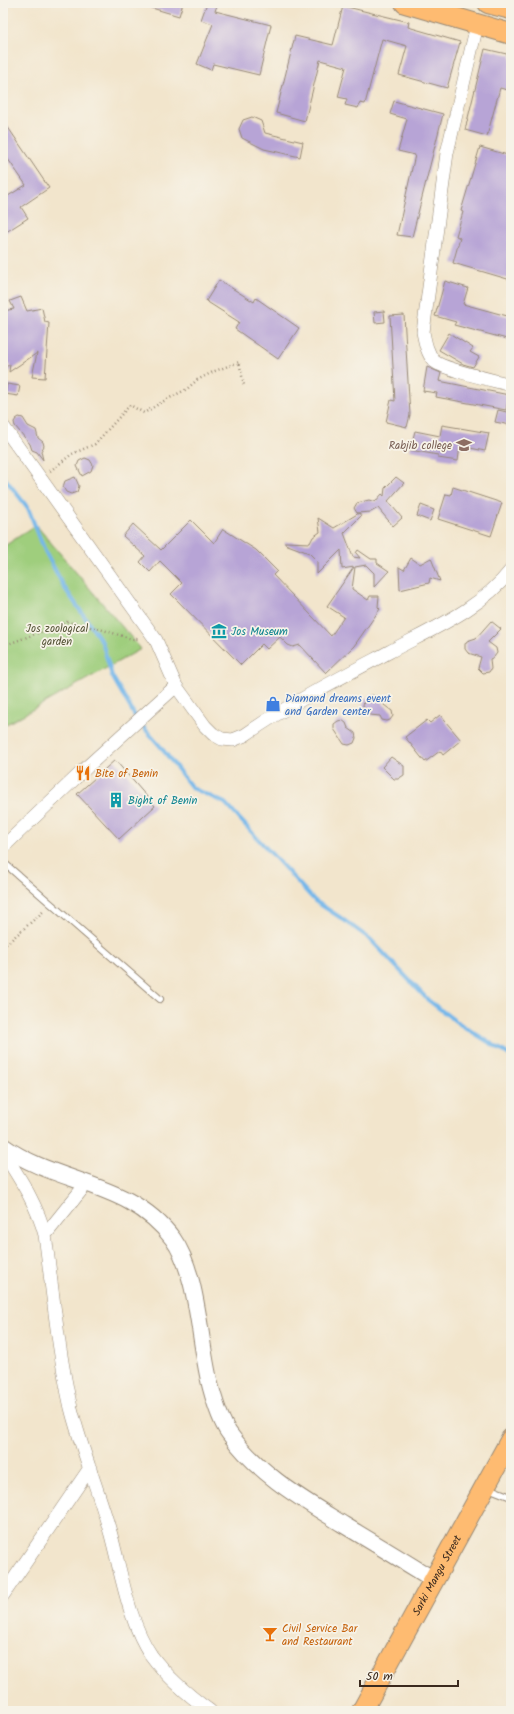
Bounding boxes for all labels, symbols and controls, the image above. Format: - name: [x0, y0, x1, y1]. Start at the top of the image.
- school or university icon: Rabjib college: [455, 436, 473, 454]
- place label: Rabjib college: [389, 437, 452, 455]
- park label: Jos zoological garden: [26, 620, 88, 651]
- museum icon: Jos Museum: [210, 622, 228, 640]
- place label: Jos Museum: [231, 623, 288, 641]
- place label: Diamond dreams event and Garden center: [285, 690, 392, 721]
- shop icon: Diamond dreams event and Garden center: [264, 695, 282, 713]
- restaurant icon: Bite of Benin: [74, 764, 92, 782]
- place label: Bite of Benin: [95, 765, 158, 783]
- building icon: Bight of Benin: [107, 791, 125, 809]
- place label: Bight of Benin: [128, 792, 197, 810]
- street label: Sarki Mangu Street: [408, 1531, 467, 1619]
- place label: Civil Service Bar and Restaurant: [282, 1620, 359, 1651]
- bar icon: Civil Service Bar and Restaurant: [261, 1625, 279, 1643]
- scale bar: [360, 1662, 458, 1688]
- text: 50 m: [366, 1667, 393, 1686]

